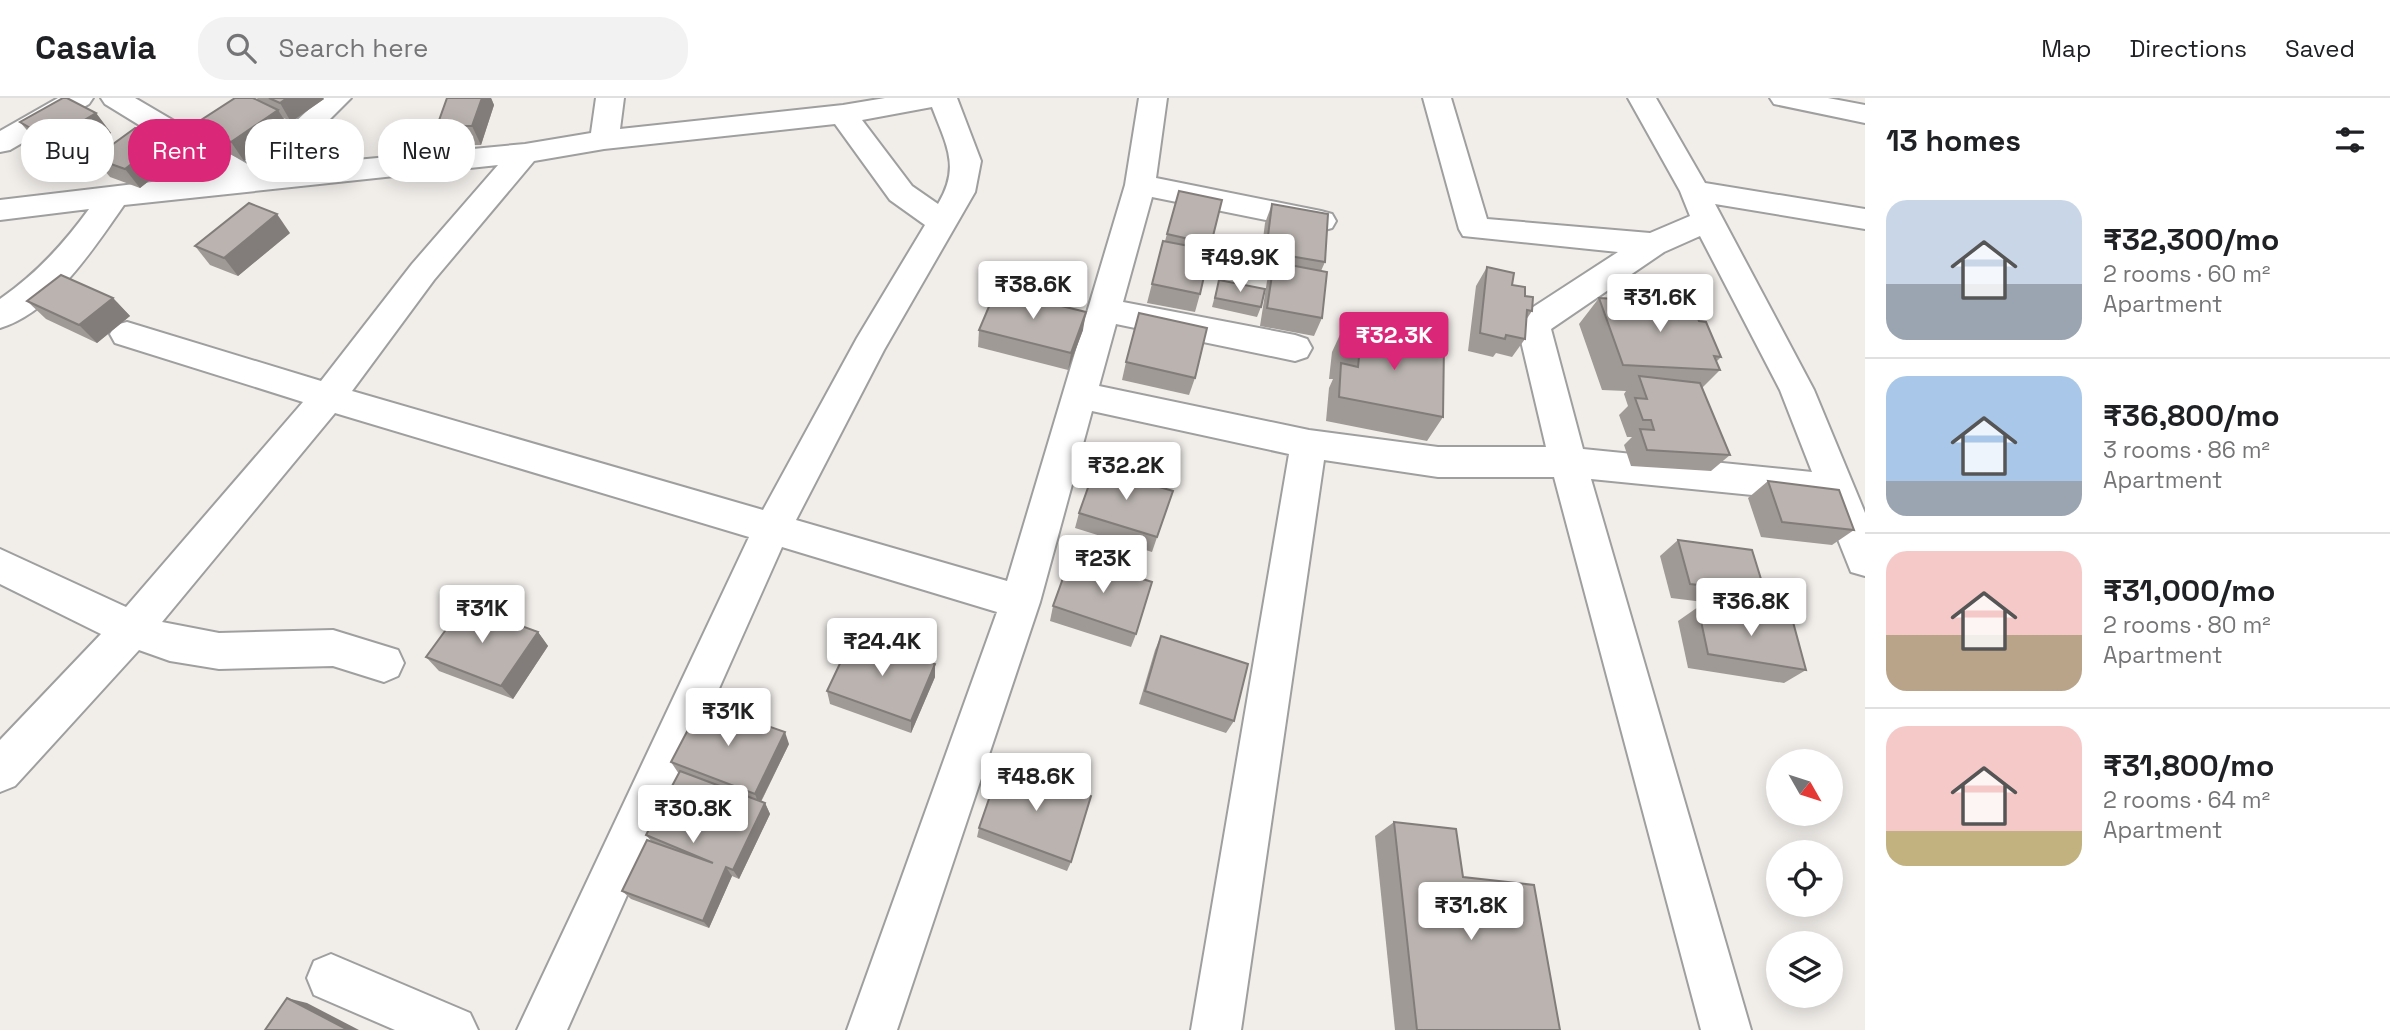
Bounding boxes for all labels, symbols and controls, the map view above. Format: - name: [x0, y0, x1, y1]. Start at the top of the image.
- search box: [198, 17, 688, 80]
- text: Casavia: [35, 27, 156, 69]
- icon: search: [222, 29, 260, 67]
- text: Search here: [278, 31, 428, 65]
- text: Map: [2041, 33, 2091, 64]
- text: Directions: [2129, 33, 2247, 64]
- text: Saved: [2285, 33, 2355, 64]
- chip: Buy: [21, 119, 114, 182]
- chip: Rent: [128, 119, 231, 182]
- chip: Filters: [245, 119, 364, 182]
- chip: New: [378, 119, 475, 182]
- text: 13 homes: [1886, 121, 2021, 160]
- icon: filters: [2331, 121, 2369, 159]
- text: ₹32,300/mo: [2103, 220, 2279, 259]
- icon: home: [1942, 228, 2026, 312]
- pin: ₹49.9K: [1183, 234, 1297, 294]
- text: ₹49.9K: [1201, 242, 1279, 272]
- text: 2 rooms · 60 m²: [2103, 259, 2270, 289]
- pin: ₹38.6K: [976, 262, 1090, 321]
- text: ₹38.6K: [994, 269, 1072, 299]
- pin: ₹31.6K: [1603, 274, 1717, 334]
- text: ₹31.6K: [1623, 282, 1697, 312]
- text: Apartment: [2103, 289, 2223, 319]
- pin: ₹32.3K: [1337, 313, 1451, 372]
- text: ₹32.3K: [1355, 320, 1433, 350]
- text: ₹36,800/mo: [2103, 396, 2280, 435]
- icon: home: [1942, 404, 2026, 488]
- text: 3 rooms · 86 m²: [2103, 435, 2270, 465]
- pin: ₹32.2K: [1069, 442, 1183, 502]
- text: ₹32.2K: [1088, 450, 1164, 480]
- text: Apartment: [2103, 465, 2223, 495]
- pin: ₹23K: [1062, 536, 1144, 595]
- text: ₹23K: [1075, 543, 1131, 573]
- text: ₹31,000/mo: [2103, 571, 2275, 610]
- pin: ₹36.8K: [1694, 578, 1808, 638]
- icon: home: [1942, 579, 2026, 663]
- pin: ₹31K: [441, 586, 523, 645]
- text: ₹36.8K: [1712, 586, 1790, 616]
- text: ₹31K: [456, 593, 508, 623]
- text: 2 rooms · 80 m²: [2103, 610, 2271, 640]
- pin: ₹24.4K: [825, 618, 939, 678]
- text: ₹24.4K: [843, 626, 921, 656]
- text: Apartment: [2103, 640, 2223, 670]
- pin: ₹31K: [687, 688, 769, 748]
- text: ₹31K: [702, 696, 754, 726]
- text: ₹31,800/mo: [2103, 746, 2274, 785]
- north arrow: [1766, 749, 1843, 826]
- map controls: [1766, 749, 1843, 1008]
- pin: ₹48.6K: [979, 754, 1093, 813]
- icon: home: [1942, 754, 2026, 838]
- text: ₹48.6K: [997, 761, 1075, 791]
- text: 2 rooms · 64 m²: [2103, 785, 2270, 815]
- pin: ₹30.8K: [636, 786, 750, 845]
- text: ₹30.8K: [654, 793, 732, 823]
- text: Apartment: [2103, 815, 2223, 845]
- button: locate: [1766, 840, 1843, 917]
- pin: ₹31.8K: [1414, 882, 1528, 942]
- text: ₹31.8K: [1434, 890, 1508, 920]
- button: layers: [1766, 931, 1843, 1008]

